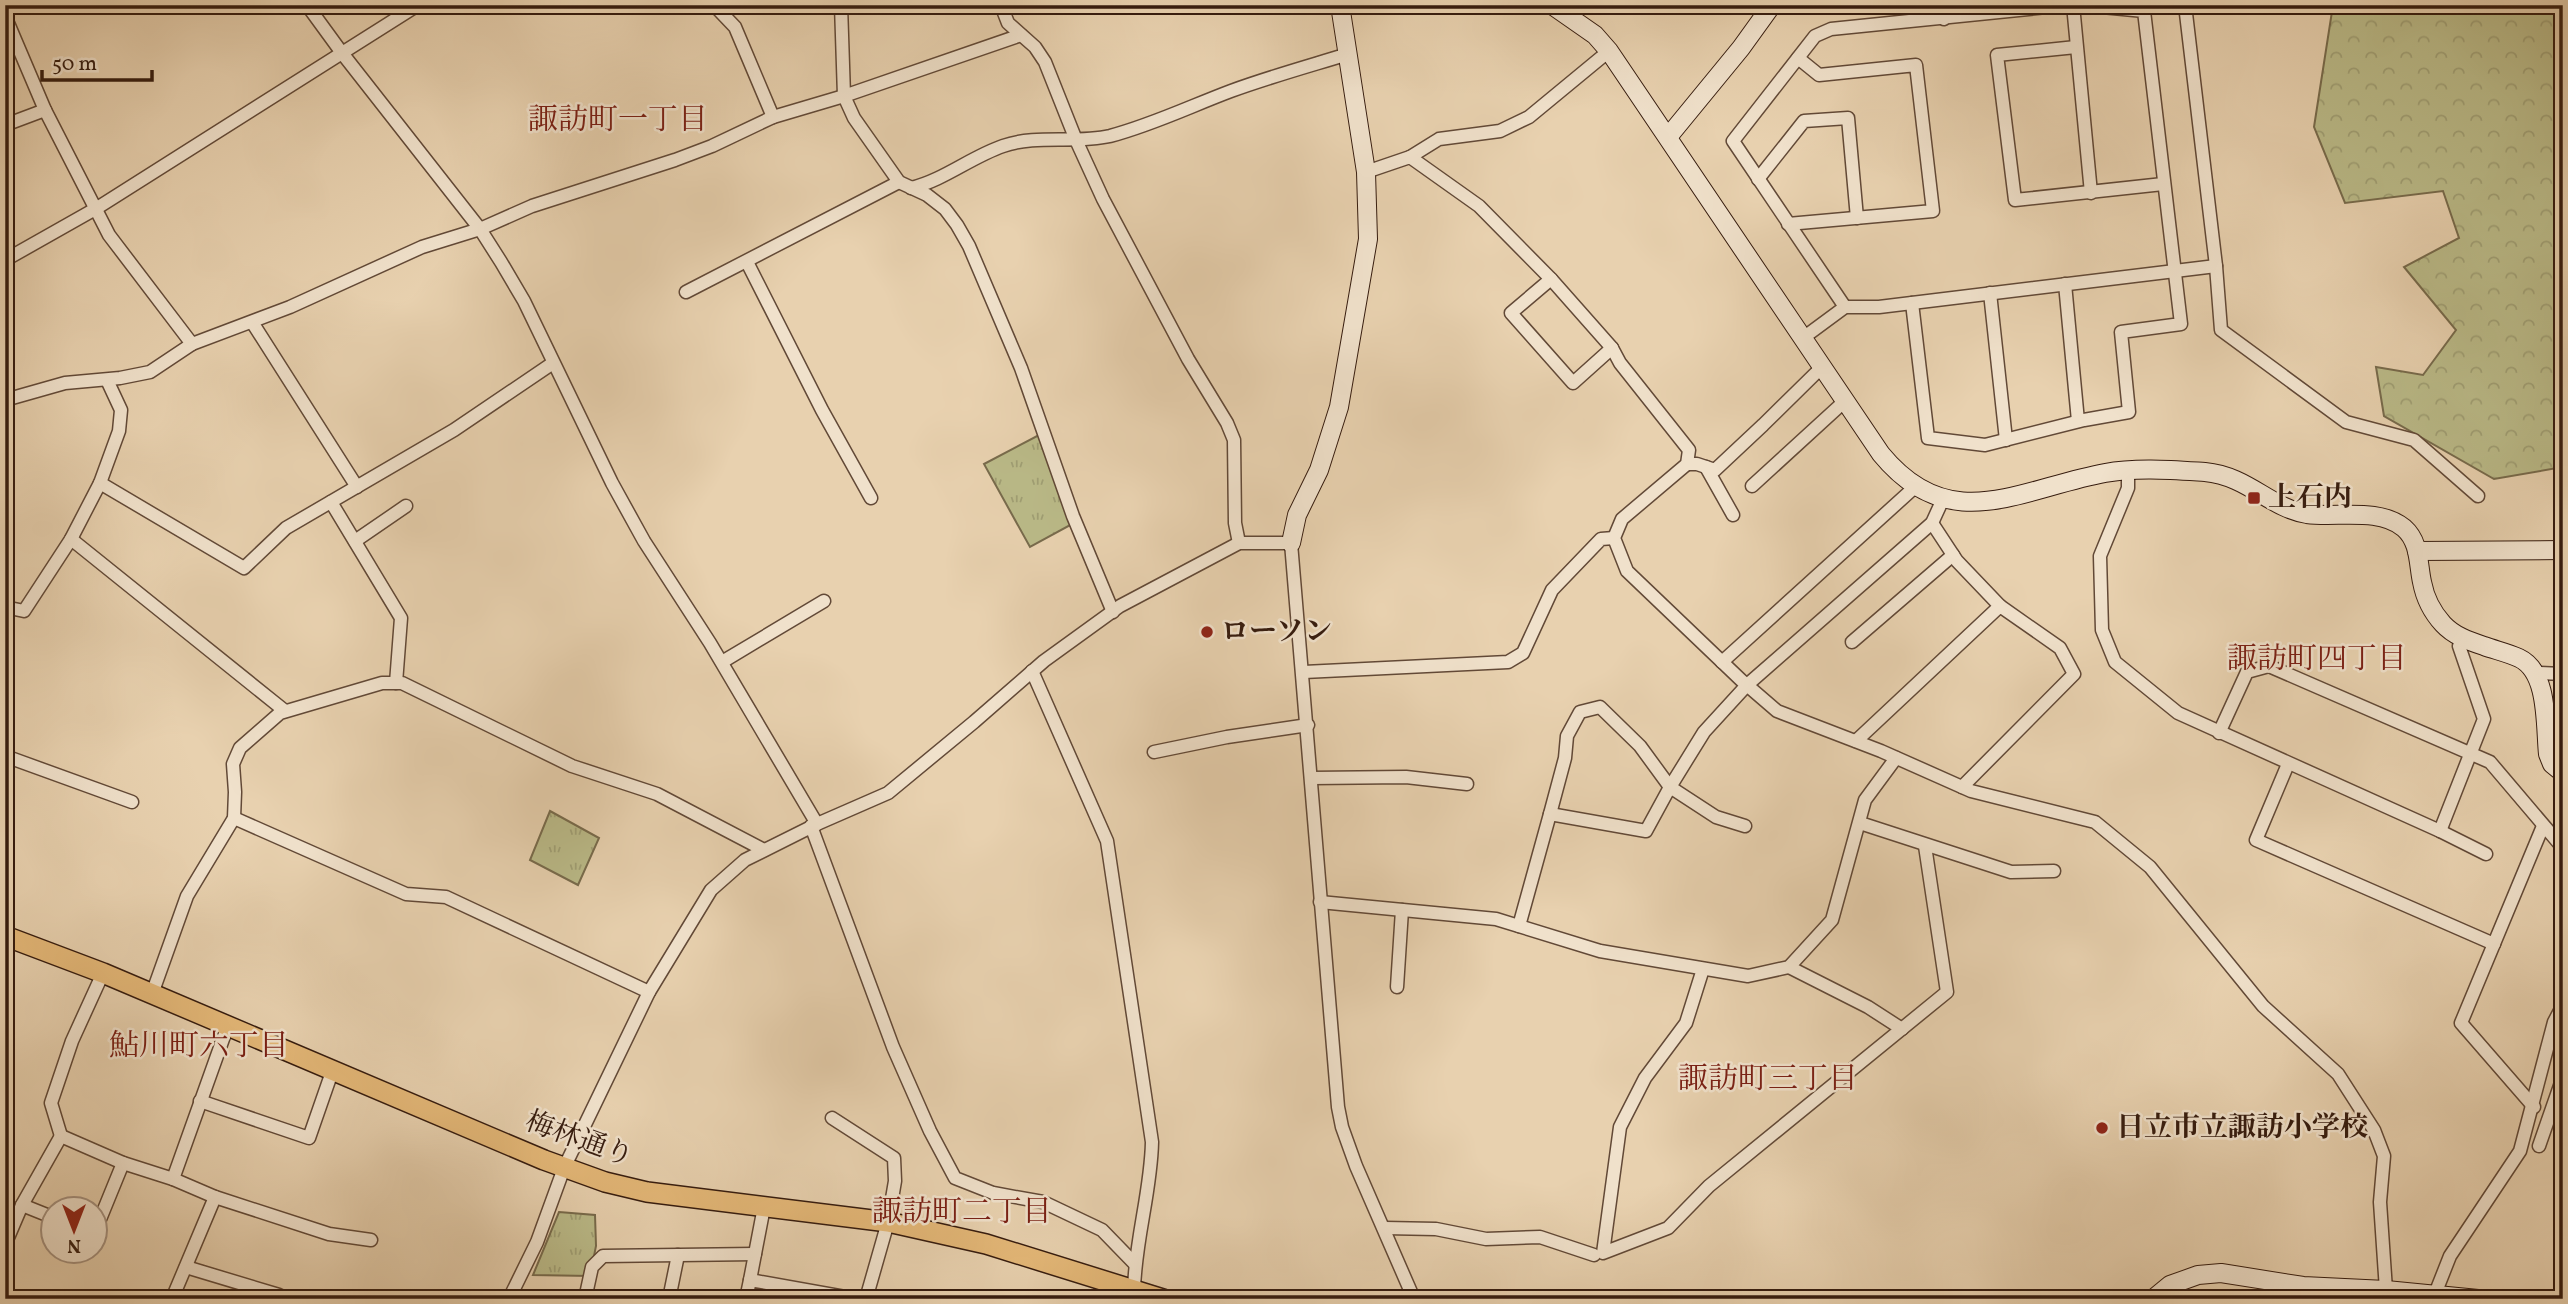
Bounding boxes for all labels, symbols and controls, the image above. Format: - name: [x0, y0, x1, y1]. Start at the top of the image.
- scale bar: [42, 38, 152, 82]
- text: 50 m: [52, 50, 97, 79]
- district label: 諏訪町一丁目: [528, 100, 708, 142]
- place label: 上石内: [2268, 479, 2352, 518]
- marker: 上石内: [2246, 490, 2262, 506]
- place label: ローソン: [1221, 613, 1332, 652]
- marker: ローソン: [1199, 624, 1215, 640]
- district label: 諏訪町四丁目: [2227, 639, 2407, 681]
- district label: 鮎川町六丁目: [109, 1026, 289, 1068]
- district label: 諏訪町三丁目: [1678, 1059, 1858, 1101]
- street label: 梅林通り: [520, 1103, 638, 1177]
- place label: 日立市立諏訪小学校: [2116, 1109, 2368, 1148]
- marker: 日立市立諏訪小学校: [2094, 1120, 2110, 1136]
- district label: 諏訪町二丁目: [872, 1192, 1052, 1234]
- north arrow: [38, 1196, 108, 1266]
- text: N: [67, 1232, 81, 1258]

